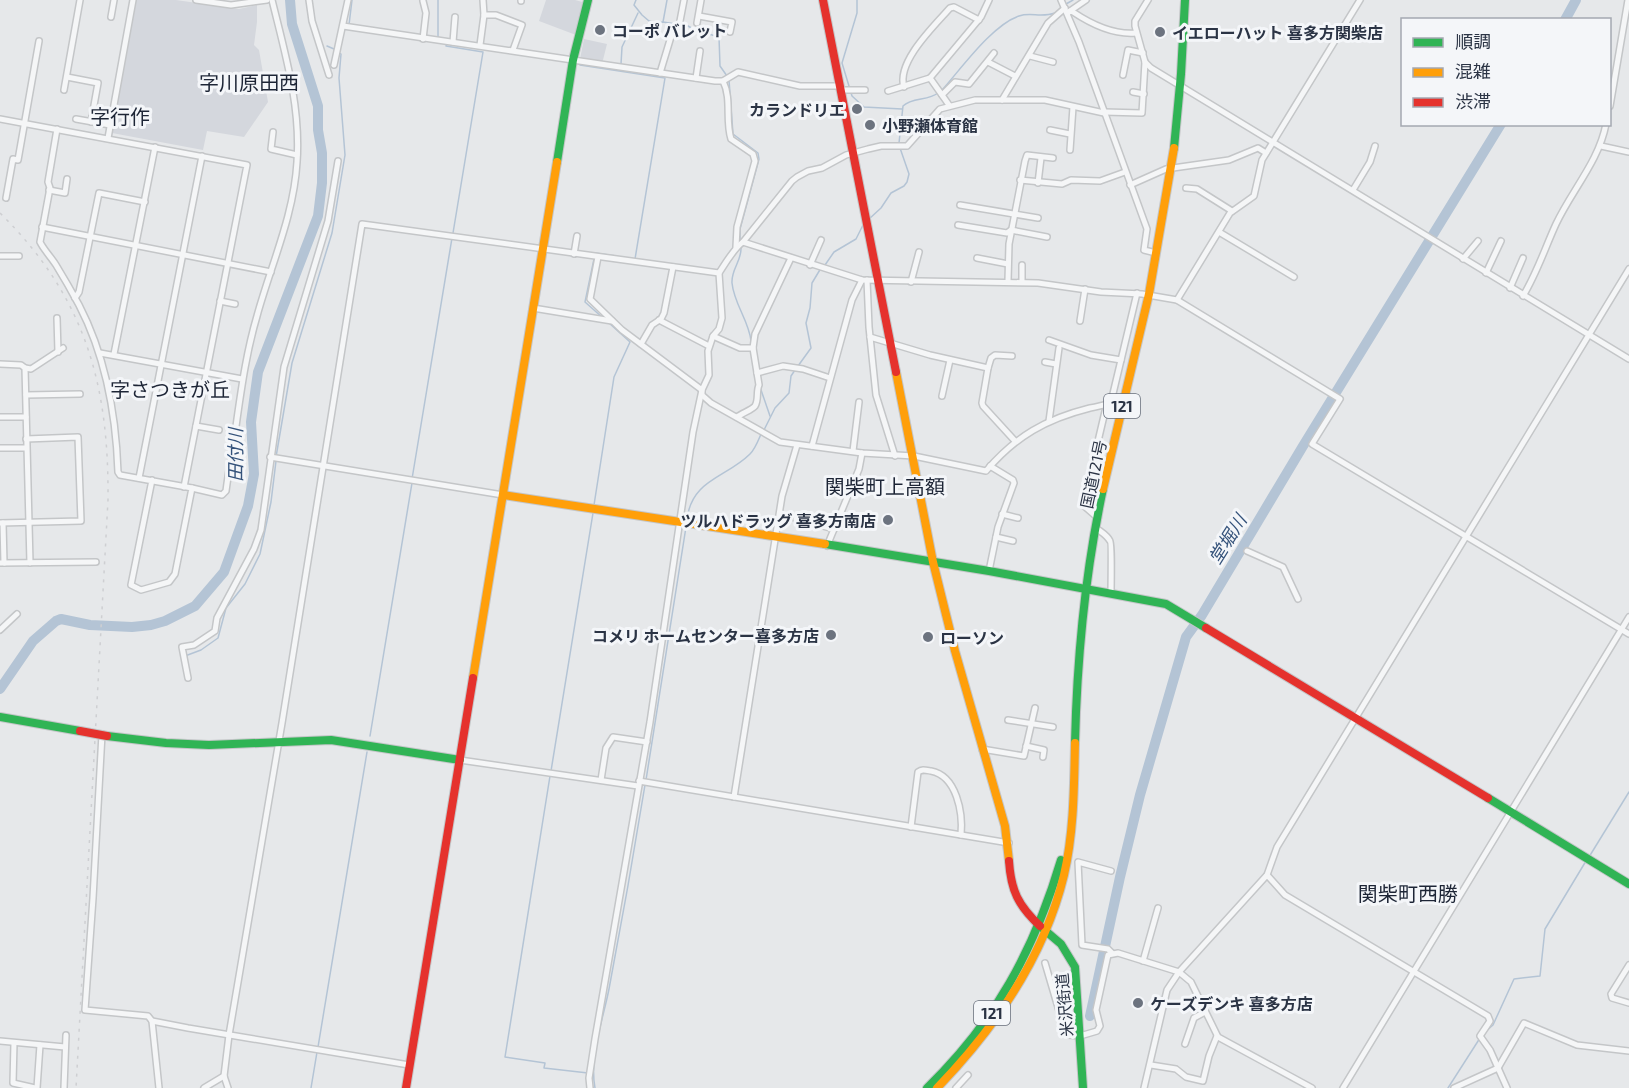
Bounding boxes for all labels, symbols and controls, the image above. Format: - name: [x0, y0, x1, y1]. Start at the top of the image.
- legend: [1401, 18, 1611, 126]
- place label: コーポ バレット: [612, 21, 727, 40]
- marker: コーポ バレット: [593, 23, 607, 37]
- place label: イエローハット 喜多方関柴店: [1172, 23, 1383, 42]
- marker: イエローハット 喜多方関柴店: [1153, 25, 1167, 39]
- text: 順調: [1455, 30, 1491, 52]
- text: 混雑: [1455, 60, 1491, 82]
- district label: 字川原田西: [199, 70, 299, 94]
- text: 渋滞: [1455, 90, 1491, 112]
- place label: カランドリエ: [749, 100, 845, 119]
- marker: カランドリエ: [850, 102, 864, 116]
- district label: 字行作: [90, 104, 150, 128]
- place label: 小野瀬体育館: [882, 116, 978, 135]
- marker: 小野瀬体育館: [863, 118, 877, 132]
- district label: 字さつきが丘: [110, 377, 230, 401]
- road number: 121: [1104, 394, 1140, 418]
- water label: 田付川: [224, 426, 246, 482]
- street label: 国道121号: [1076, 438, 1110, 510]
- district label: 関柴町上高額: [825, 474, 945, 498]
- water label: 堂堀川: [1203, 509, 1252, 568]
- place label: ツルハドラッグ 喜多方南店: [681, 511, 876, 530]
- marker: ツルハドラッグ 喜多方南店: [881, 513, 895, 527]
- place label: コメリ ホームセンター喜多方店: [592, 626, 819, 645]
- marker: コメリ ホームセンター喜多方店: [824, 628, 838, 642]
- place label: ローソン: [940, 628, 1004, 647]
- marker: ローソン: [921, 630, 935, 644]
- district label: 関柴町西勝: [1358, 881, 1458, 905]
- street label: 米沢街道: [1052, 972, 1076, 1038]
- place label: ケーズデンキ 喜多方店: [1150, 994, 1313, 1013]
- marker: ケーズデンキ 喜多方店: [1131, 996, 1145, 1010]
- road number: 121: [974, 1001, 1010, 1025]

